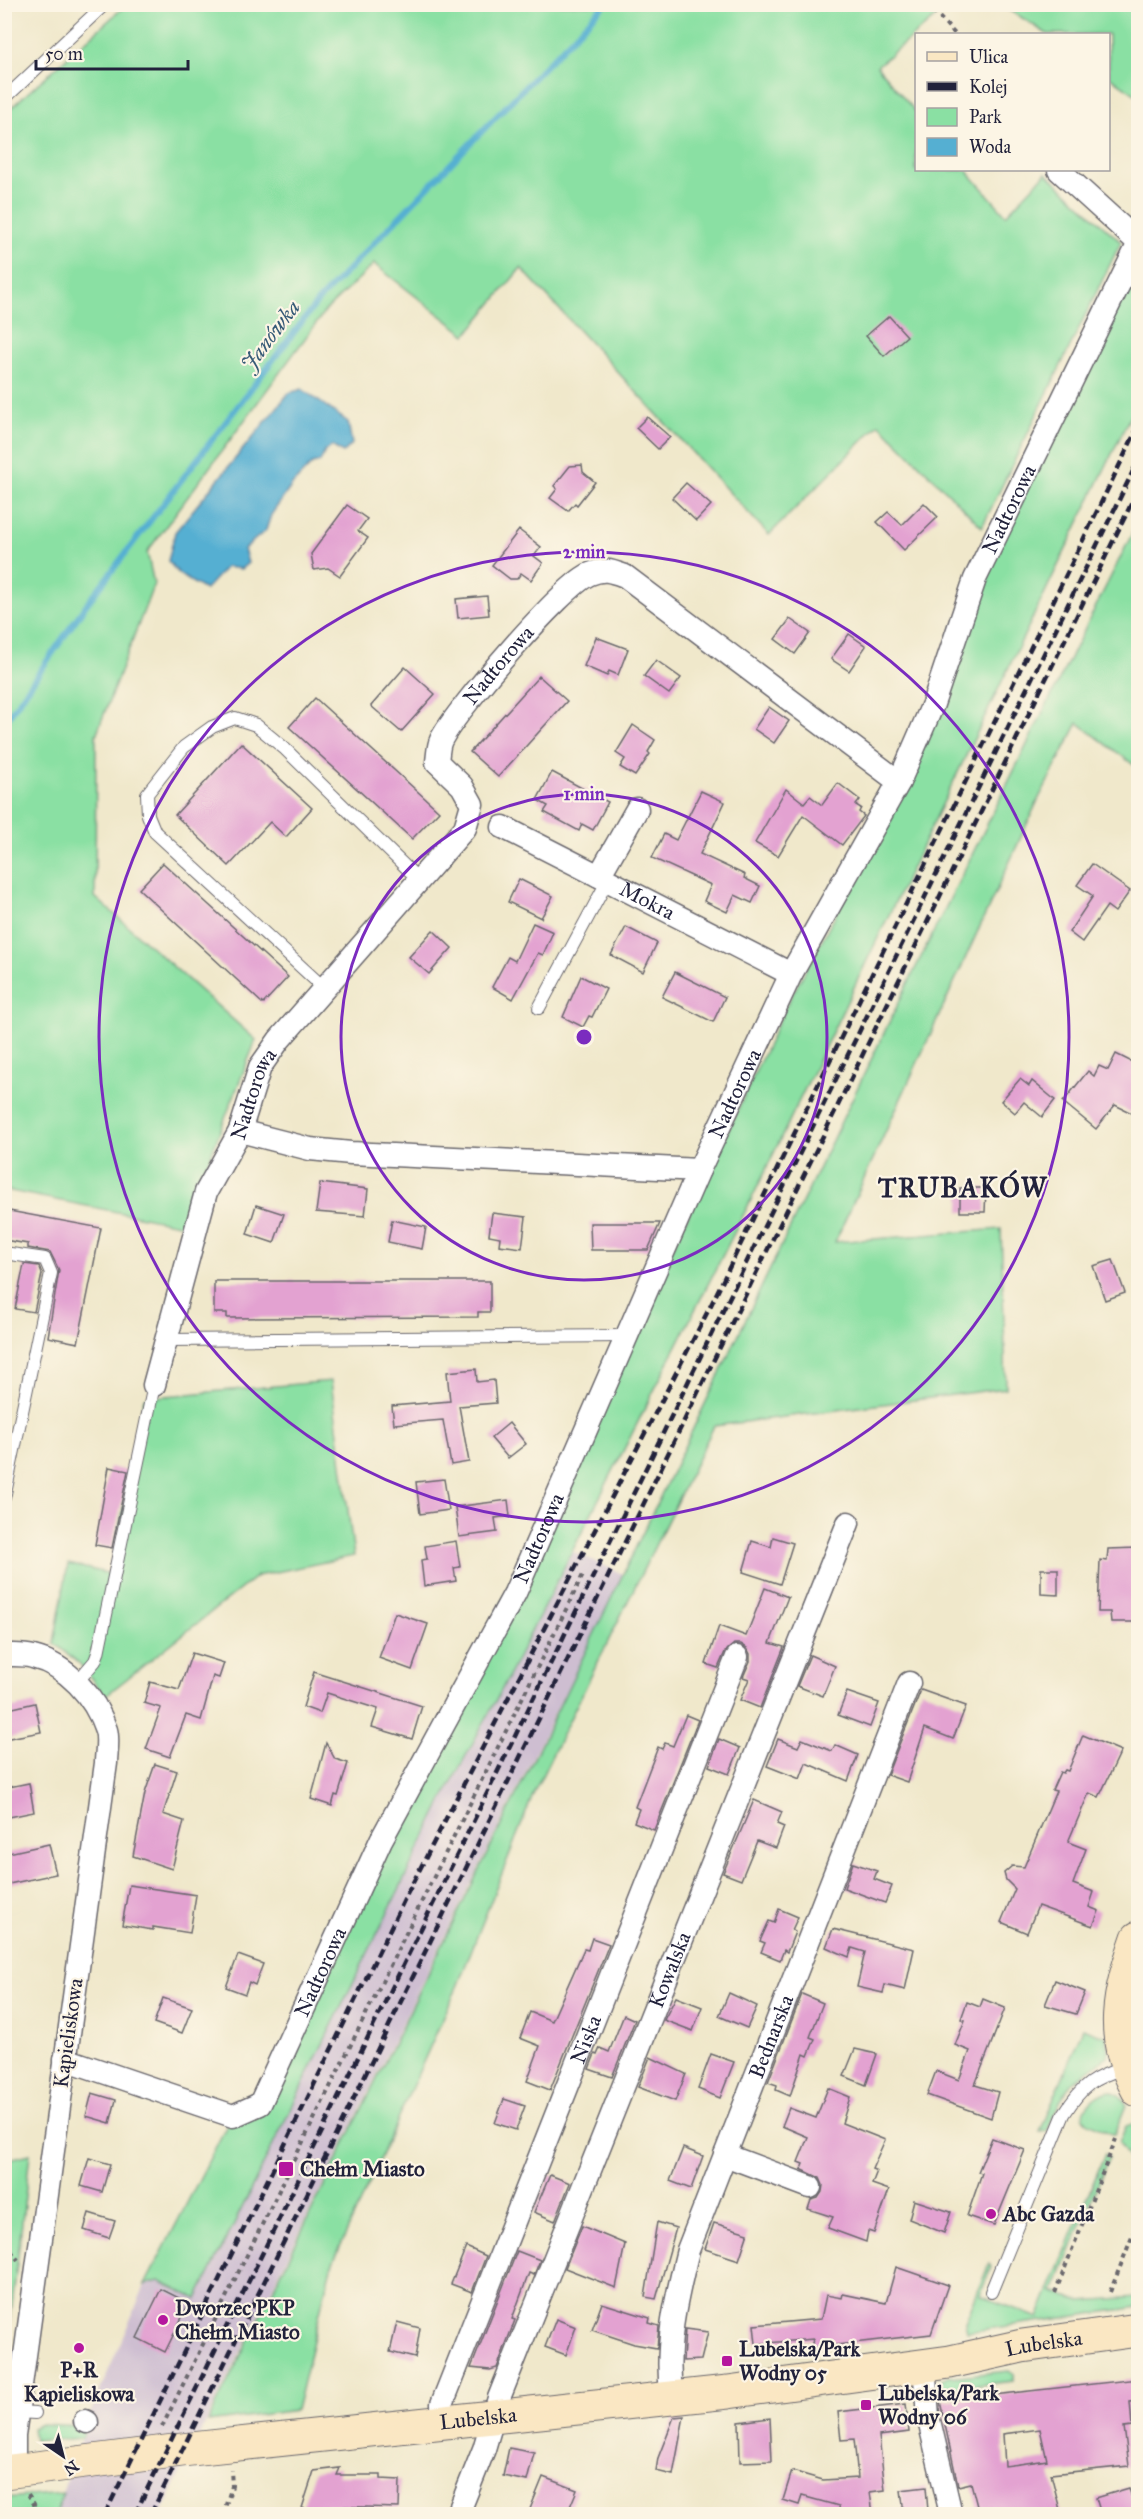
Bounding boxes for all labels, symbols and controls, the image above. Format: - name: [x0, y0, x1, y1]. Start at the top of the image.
- scale bar: [36, 33, 188, 71]
- legend: [915, 33, 1110, 171]
- text: 50 m: [45, 43, 83, 65]
- text: Ulica: [969, 46, 1009, 68]
- text: Kolej: [969, 76, 1007, 98]
- text: Park: [969, 106, 1002, 128]
- text: Woda: [969, 136, 1012, 158]
- water label: Janówka: [234, 294, 306, 378]
- street label: Nadtorowa: [976, 460, 1042, 558]
- text: 2 min: [563, 541, 606, 563]
- street label: Nadtorowa: [457, 620, 540, 710]
- text: 1 min: [564, 783, 605, 805]
- street label: Mokra: [615, 876, 679, 926]
- centre of rings: [574, 1027, 594, 1047]
- street label: Nadtorowa: [225, 1043, 282, 1143]
- street label: Nadtorowa: [703, 1045, 767, 1143]
- district label: TRUBAKÓW: [877, 1169, 1048, 1204]
- street label: Nadtorowa: [508, 1489, 570, 1587]
- street label: Nadtorowa: [289, 1923, 352, 2021]
- street label: Kowalska: [643, 1928, 697, 2012]
- street label: Kąpieliskowa: [47, 1976, 89, 2090]
- street label: Bednarska: [743, 1991, 799, 2082]
- street label: Niska: [565, 2011, 607, 2067]
- place label: Chełm Miasto: [300, 2156, 425, 2182]
- marker: Chełm Miasto: [277, 2160, 295, 2178]
- place label: Abc Gazda: [1001, 2201, 1095, 2227]
- marker: Abc Gazda: [984, 2207, 998, 2221]
- place label: Dworzec PKP Chełm Miasto: [175, 2295, 300, 2345]
- marker: Dworzec PKP Chełm Miasto: [156, 2313, 170, 2327]
- street label: Lubelska: [1003, 2325, 1084, 2362]
- place label: Lubelska/Park Wodny 05: [739, 2336, 861, 2386]
- marker: P+R Kąpieliskowa: [72, 2341, 86, 2355]
- marker: Lubelska/Park Wodny 05: [720, 2354, 734, 2368]
- place label: P+R Kąpieliskowa: [24, 2357, 135, 2407]
- place label: Lubelska/Park Wodny 06: [878, 2380, 1000, 2430]
- marker: Lubelska/Park Wodny 06: [859, 2398, 873, 2412]
- street label: Lubelska: [438, 2402, 518, 2436]
- north arrow: [33, 2426, 93, 2486]
- text: N: [60, 2456, 82, 2480]

